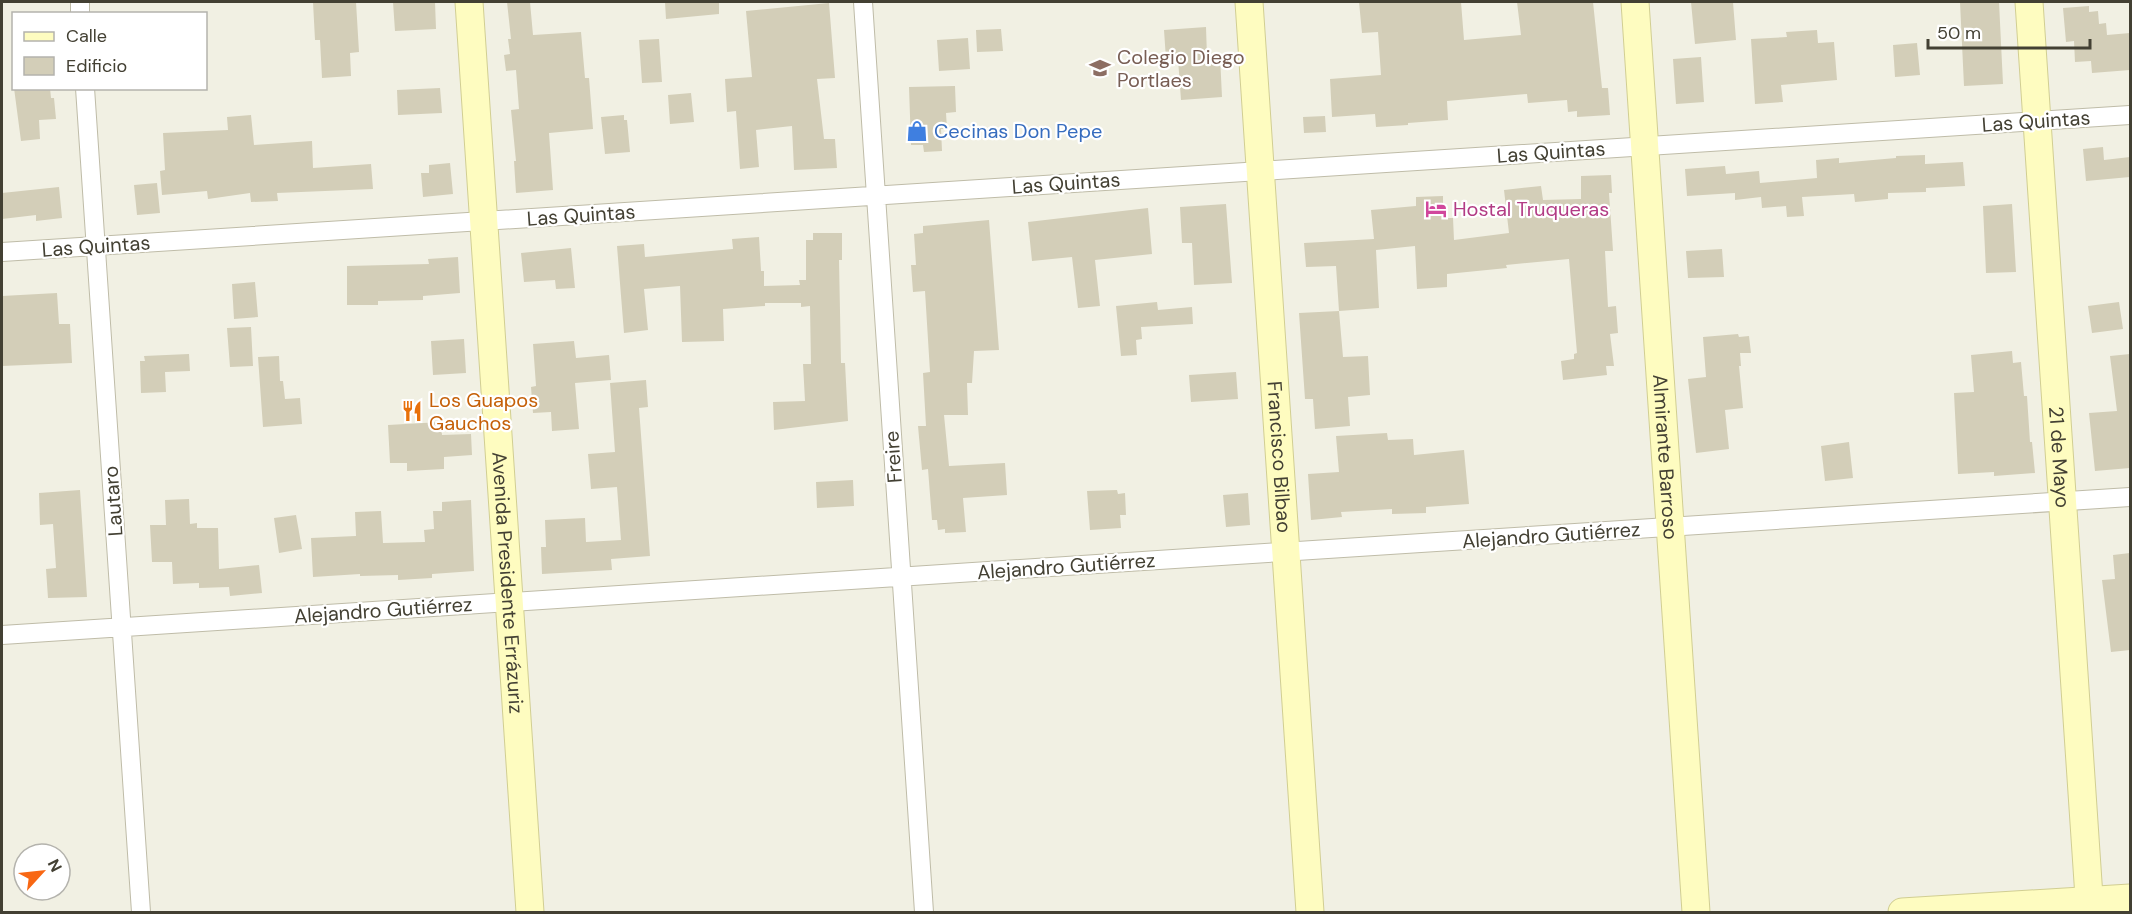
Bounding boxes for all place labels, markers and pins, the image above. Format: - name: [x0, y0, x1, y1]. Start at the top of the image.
- place label: Colegio Diego Portlaes: [1117, 44, 1245, 93]
- school or university icon: Colegio Diego Portlaes: [1088, 56, 1112, 80]
- place label: Cecinas Don Pepe: [934, 118, 1102, 144]
- shop icon: Cecinas Don Pepe: [905, 119, 929, 143]
- place label: Hostal Truqueras: [1453, 196, 1609, 222]
- hotel icon: Hostal Truqueras: [1424, 197, 1448, 221]
- place label: Los Guapos Gauchos: [429, 387, 538, 436]
- restaurant icon: Los Guapos Gauchos: [400, 399, 424, 423]

